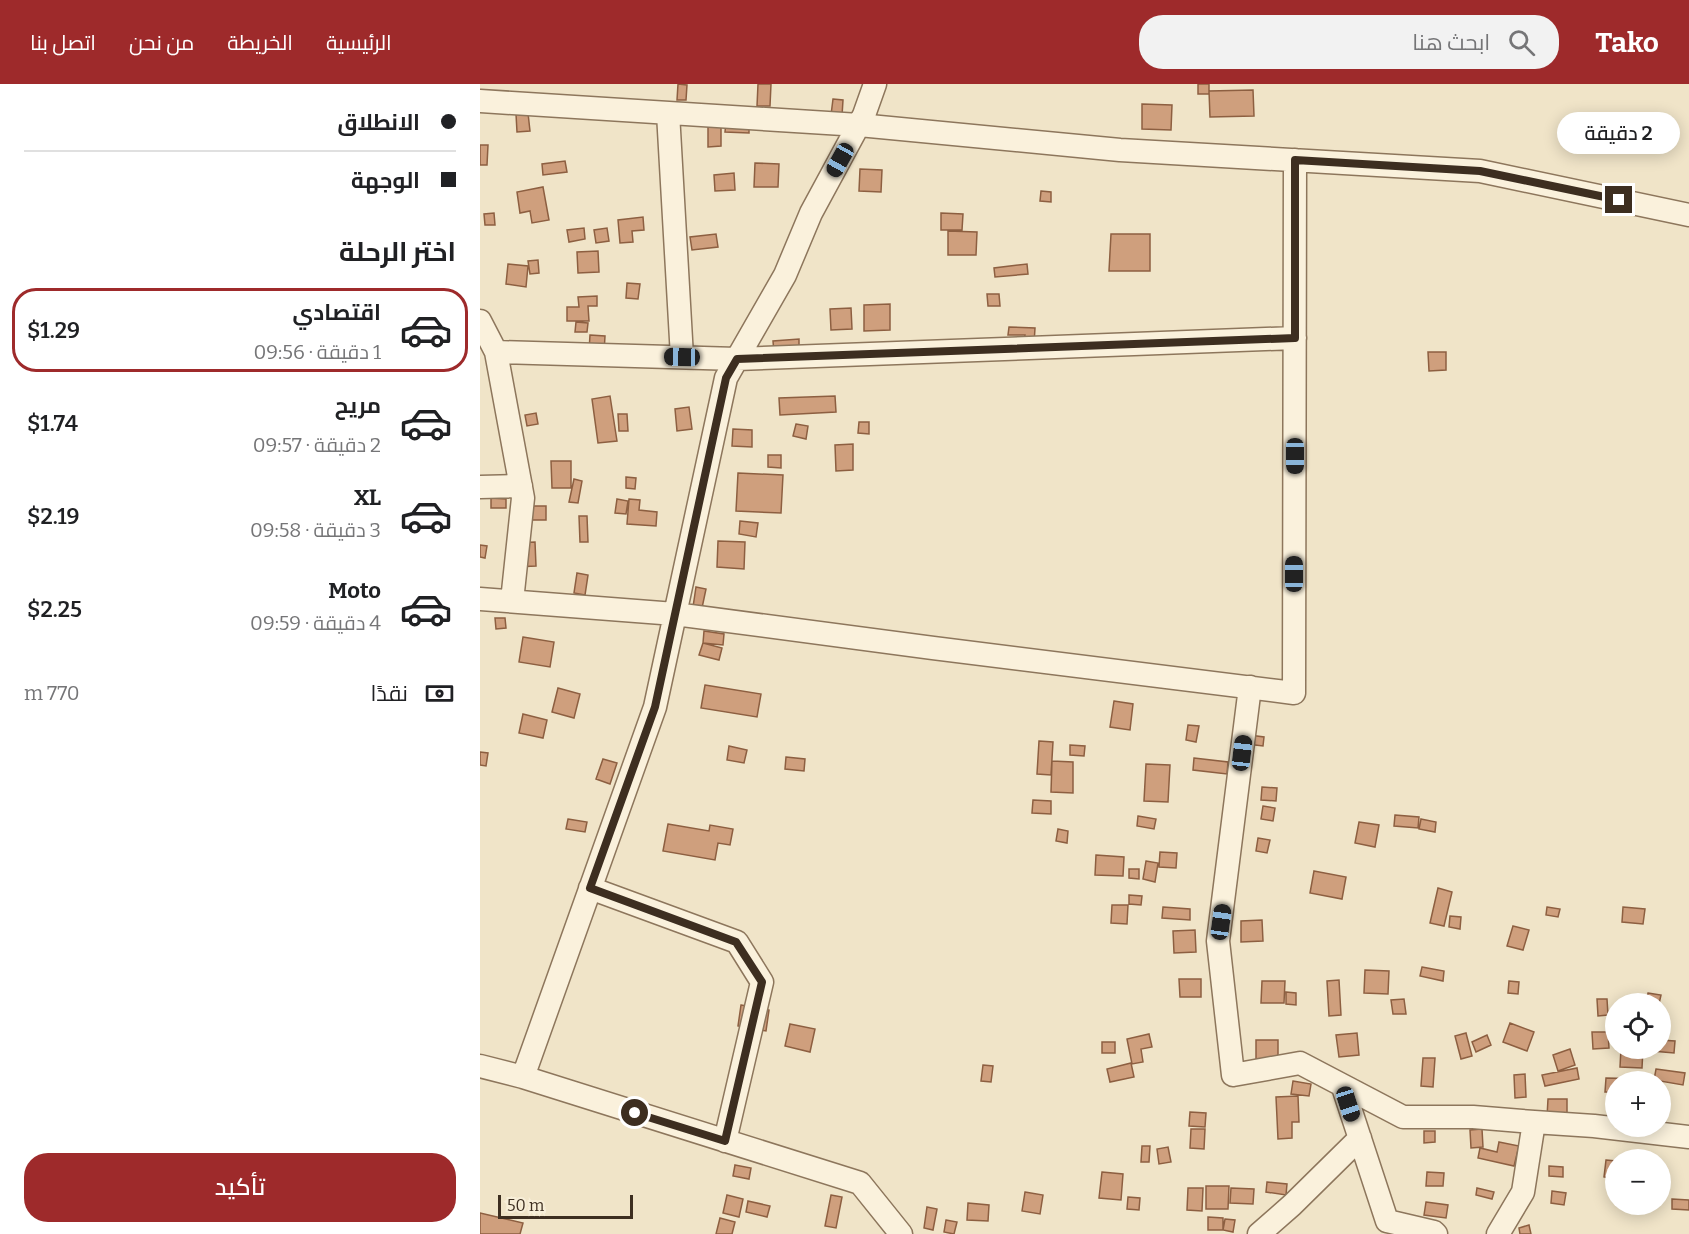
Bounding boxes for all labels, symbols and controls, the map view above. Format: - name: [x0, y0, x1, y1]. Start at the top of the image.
- search box: [1139, 15, 1559, 69]
- icon: search: [1505, 26, 1538, 59]
- text: Tako: [1595, 26, 1659, 59]
- text: ابحث هنا: [1412, 29, 1490, 56]
- text: اتصل بنا: [30, 30, 96, 56]
- text: من نحن: [129, 30, 194, 56]
- text: الخريطة: [227, 30, 293, 56]
- text: الرئيسية: [326, 30, 392, 56]
- text: الانطلاق: [337, 109, 420, 136]
- callout: 2 دقيقة: [1558, 113, 1680, 155]
- text: 2 دقيقة: [1584, 121, 1653, 145]
- car: [823, 140, 857, 180]
- text: الوجهة: [351, 167, 420, 194]
- route end: [1605, 186, 1632, 213]
- text: اختر الرحلة: [339, 236, 456, 268]
- text: اقتصادي: [292, 299, 381, 326]
- icon: car: [399, 303, 453, 357]
- text: $1.29: [27, 317, 80, 344]
- text: 1 دقيقة · 09:56: [253, 340, 381, 364]
- car: [664, 348, 700, 366]
- text: مريح: [335, 392, 381, 419]
- icon: car: [399, 396, 453, 450]
- text: $1.74: [27, 410, 78, 437]
- text: 2 دقيقة · 09:57: [253, 433, 381, 457]
- car: [1286, 438, 1304, 474]
- text: XL: [354, 484, 381, 511]
- icon: car: [399, 489, 453, 543]
- text: $2.19: [27, 503, 79, 530]
- text: 3 دقيقة · 09:58: [250, 518, 381, 542]
- car: [1285, 556, 1303, 592]
- text: Moto: [328, 577, 381, 604]
- icon: car: [399, 582, 453, 636]
- text: $2.25: [27, 596, 82, 623]
- text: 4 دقيقة · 09:59: [250, 611, 381, 635]
- icon: cash: [423, 677, 456, 710]
- text: نقدًا: [370, 680, 408, 707]
- text: 770 m: [24, 681, 80, 705]
- car: [1231, 734, 1253, 772]
- car: [1210, 903, 1232, 941]
- map controls: [1605, 993, 1671, 1215]
- button: locate: [1605, 993, 1671, 1059]
- button: +: [1605, 1071, 1671, 1137]
- car: [1334, 1084, 1362, 1124]
- route start: [621, 1099, 648, 1126]
- button: −: [1605, 1149, 1671, 1215]
- button: تأكيد: [24, 1153, 456, 1222]
- scale bar: [498, 1192, 633, 1220]
- text: 50 m: [507, 1196, 544, 1215]

